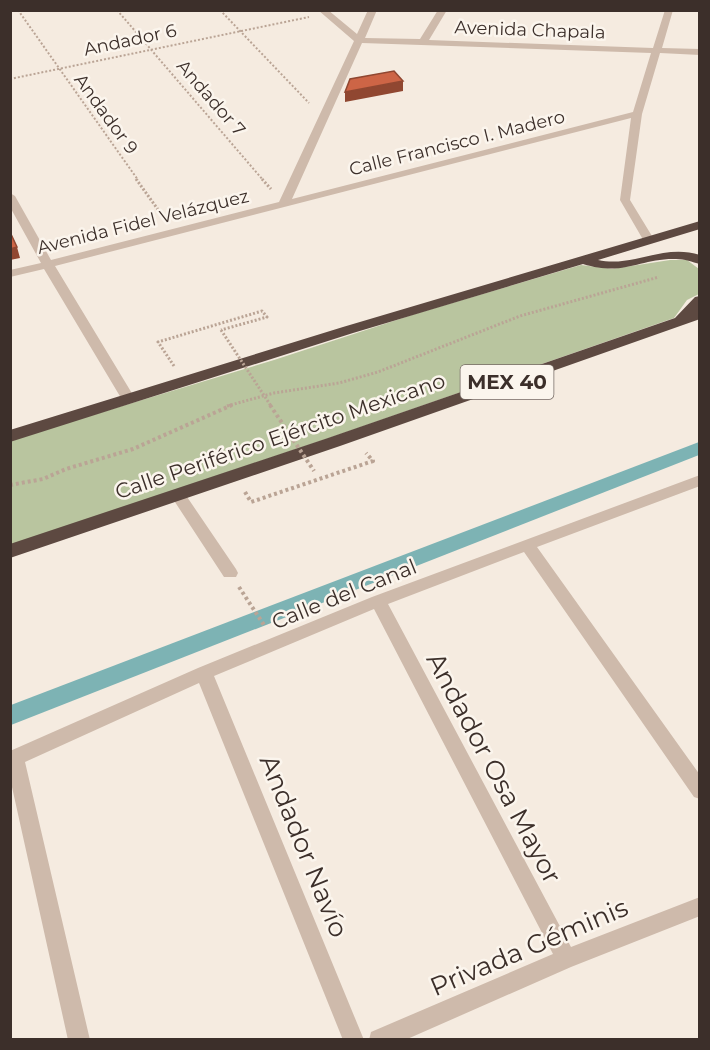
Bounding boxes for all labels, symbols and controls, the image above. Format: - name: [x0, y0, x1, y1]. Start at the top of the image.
- street label: Avenida Chapala: [454, 16, 606, 44]
- street label: Andador 6: [82, 19, 178, 61]
- street label: Andador 7: [172, 55, 250, 141]
- street label: Andador 9: [69, 69, 143, 159]
- street label: Calle Francisco I. Madero: [347, 106, 567, 180]
- street label: Avenida Fidel Velázquez: [35, 185, 251, 259]
- road number: MEX 40: [460, 365, 554, 399]
- street label: Calle Periférico Ejército Mexicano: [112, 368, 448, 504]
- street label: Calle del Canal: [268, 554, 420, 634]
- street label: Andador Osa Mayor: [420, 647, 568, 889]
- street label: Andador Navío: [253, 750, 355, 942]
- street label: Privada Géminis: [425, 891, 633, 1003]

